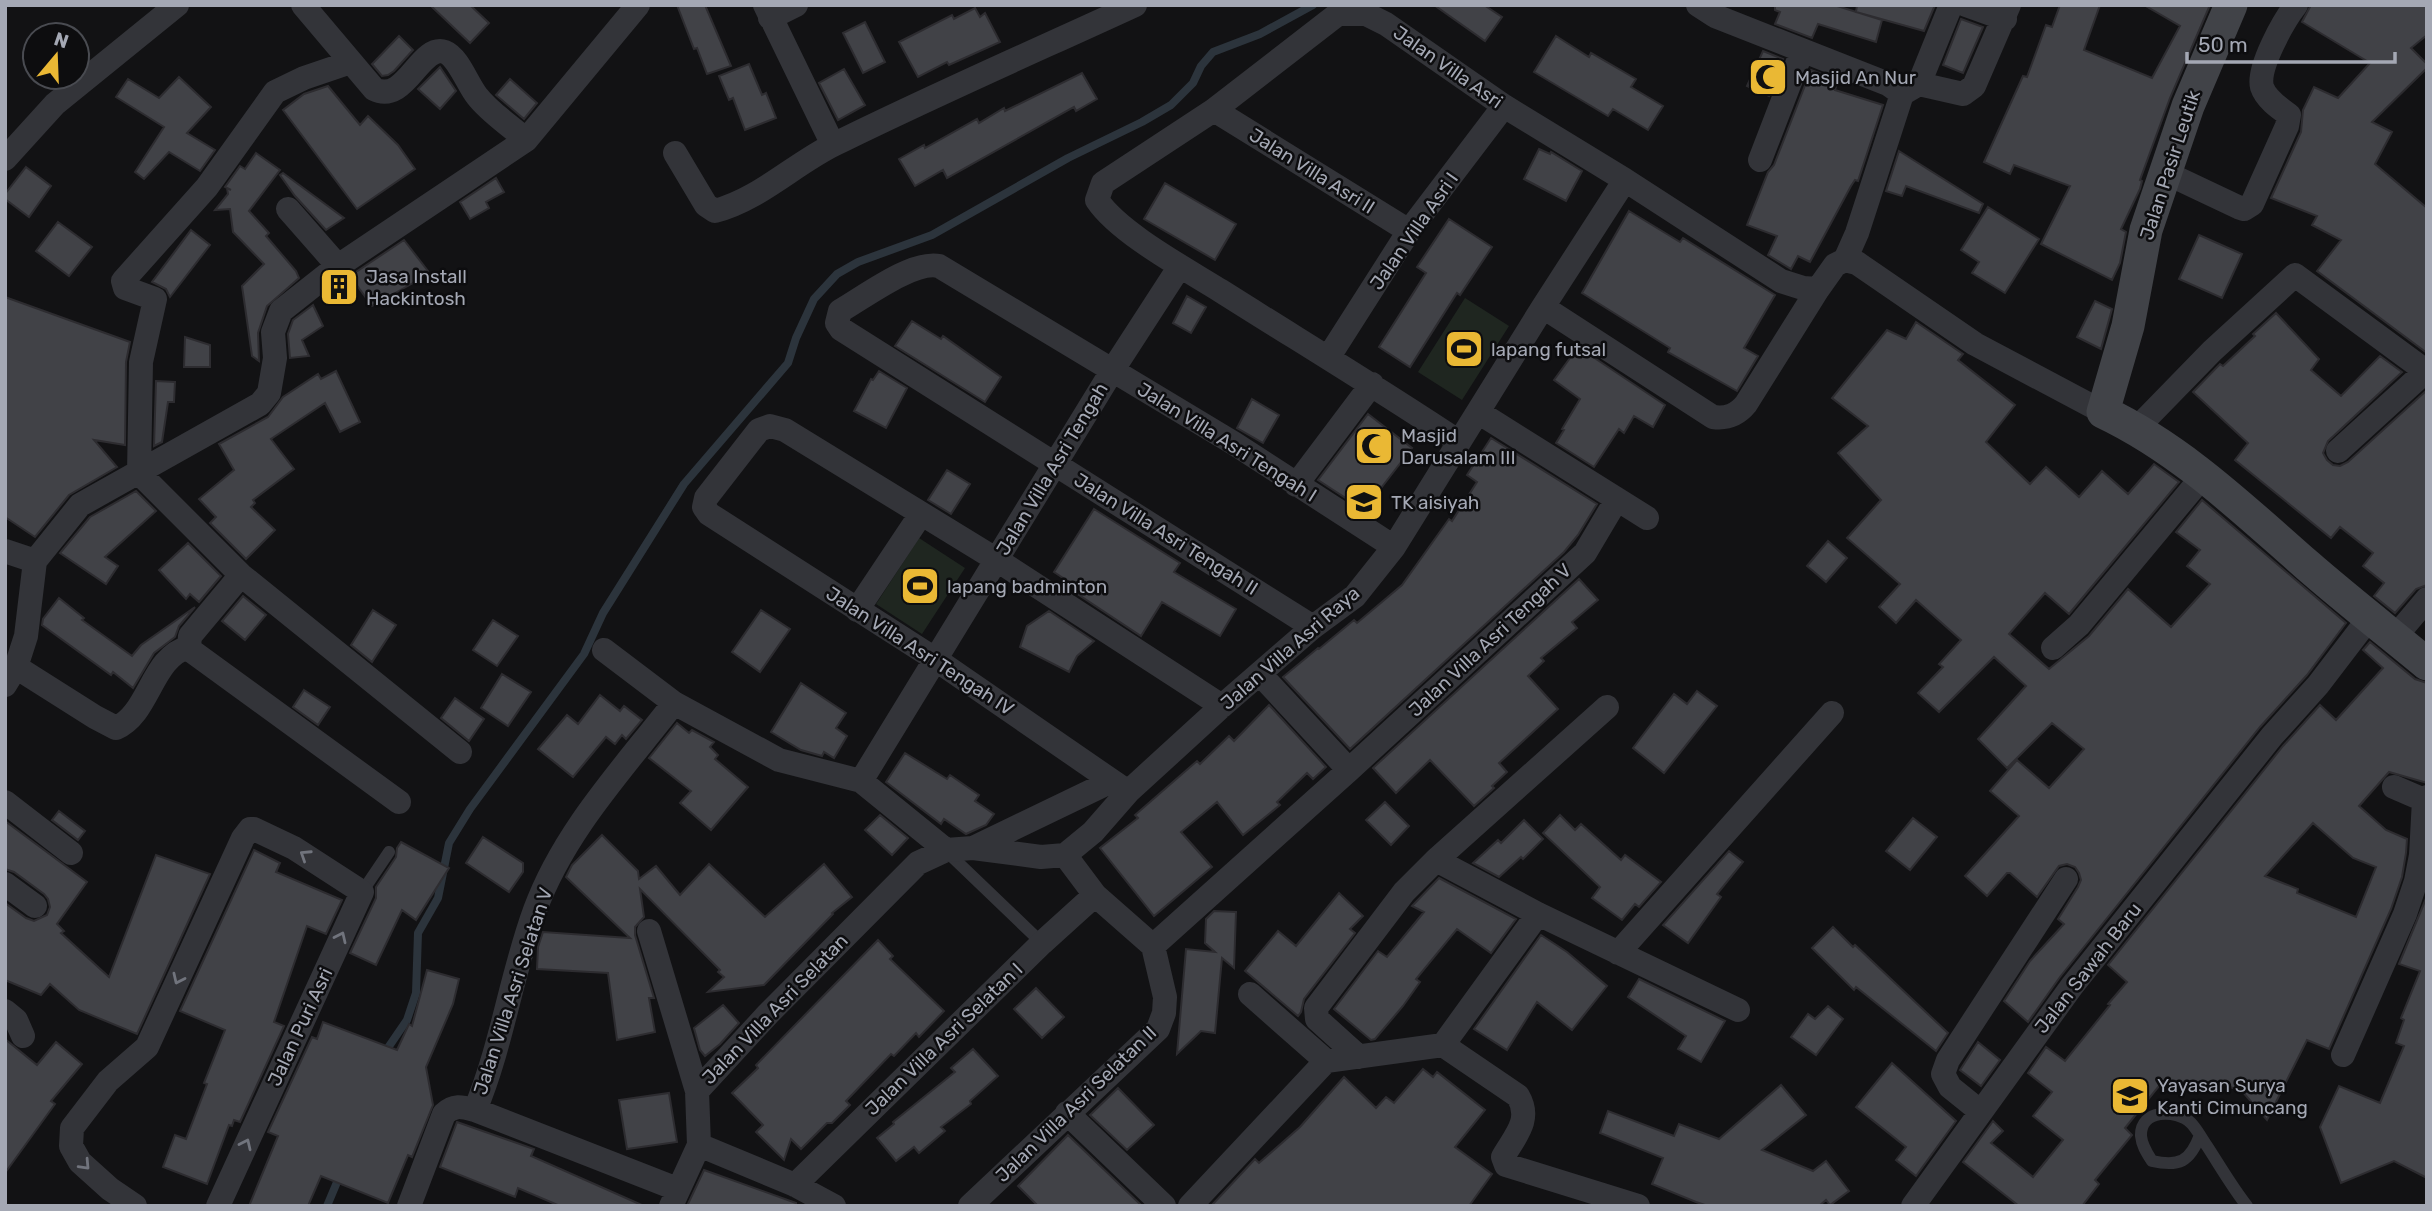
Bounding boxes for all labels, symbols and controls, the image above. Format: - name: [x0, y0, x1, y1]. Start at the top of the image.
- north arrow: [21, 21, 91, 91]
- street label: Jalan Villa Asri: [1389, 21, 1507, 113]
- scale bar: [2187, 21, 2395, 65]
- text: N: [51, 27, 72, 53]
- text: 50 m: [2198, 32, 2248, 57]
- mosque icon: Masjid An Nur: [1747, 56, 1789, 98]
- place label: Masjid An Nur: [1795, 66, 1917, 89]
- street label: Jalan Pasir Leutik: [2135, 87, 2205, 243]
- street label: Jalan Villa Asri II: [1245, 123, 1379, 219]
- street label: Jalan Villa Asri I: [1365, 168, 1463, 294]
- place label: Jasa Install Hackintosh: [366, 265, 467, 310]
- building icon: Jasa Install Hackintosh: [318, 266, 360, 308]
- sports icon: lapang futsal: [1443, 328, 1485, 370]
- place label: lapang futsal: [1491, 338, 1606, 361]
- street label: Jalan Villa Asri Tengah I: [1133, 377, 1321, 507]
- street label: Jalan Villa Asri Tengah: [991, 379, 1113, 559]
- place label: Masjid Darusalam III: [1401, 424, 1516, 469]
- mosque icon: Masjid Darusalam III: [1353, 425, 1395, 467]
- street label: Jalan Villa Asri Tengah II: [1070, 468, 1262, 600]
- school or university icon: TK aisiyah: [1343, 481, 1385, 523]
- place label: TK aisiyah: [1391, 491, 1479, 514]
- street label: Jalan Villa Asri Tengah V: [1404, 559, 1576, 721]
- sports icon: lapang badminton: [899, 565, 941, 607]
- place label: lapang badminton: [947, 575, 1107, 598]
- street label: Jalan Villa Asri Raya: [1216, 581, 1364, 715]
- street label: Jalan Villa Asri Tengah IV: [822, 582, 1018, 720]
- one-way arrow: [299, 850, 312, 863]
- street label: Jalan Villa Asri Selatan V: [469, 885, 557, 1097]
- street label: Jalan Sawah Baru: [2030, 898, 2146, 1038]
- street label: Jalan Villa Asri Selatan: [697, 929, 853, 1089]
- one-way arrow: [333, 932, 347, 944]
- street label: Jalan Villa Asri Selatan I: [861, 958, 1027, 1120]
- street label: Jalan Puri Asri: [263, 964, 337, 1090]
- one-way arrow: [172, 972, 186, 984]
- street label: Jalan Villa Asri Selatan II: [991, 1021, 1161, 1187]
- place label: Yayasan Surya Kanti Cimuncang: [2157, 1074, 2308, 1119]
- school or university icon: Yayasan Surya Kanti Cimuncang: [2109, 1075, 2151, 1117]
- one-way arrow: [238, 1139, 252, 1151]
- one-way arrow: [77, 1157, 89, 1170]

